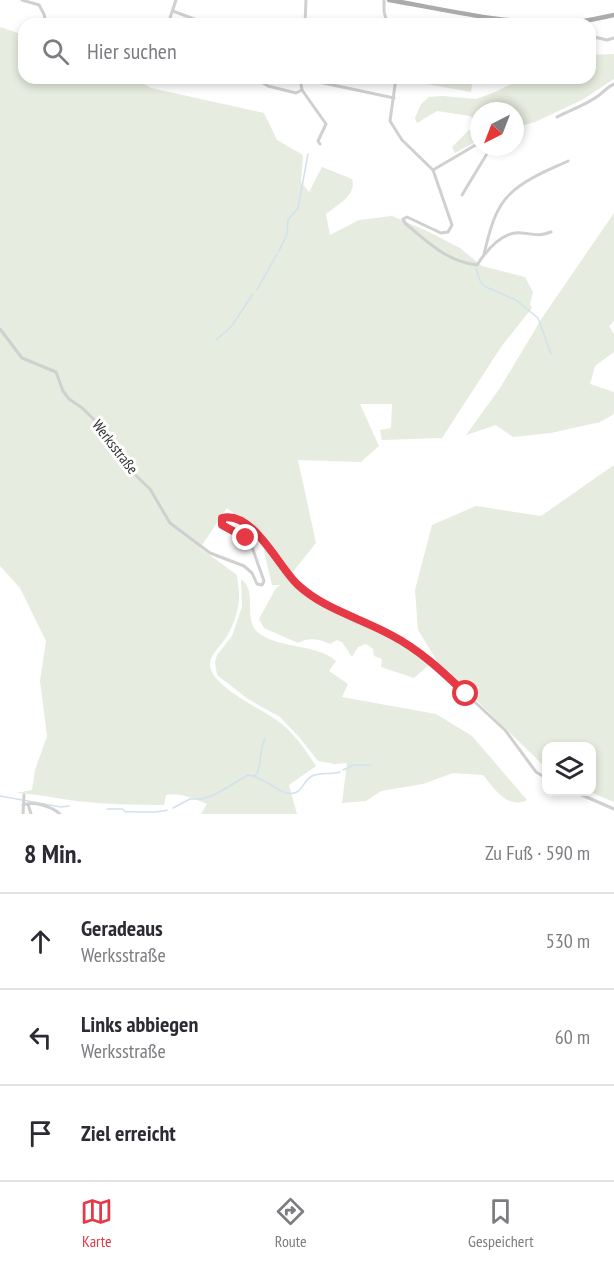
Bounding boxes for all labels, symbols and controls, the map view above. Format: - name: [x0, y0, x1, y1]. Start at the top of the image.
- search box: [18, 18, 596, 84]
- icon: search: [39, 35, 72, 68]
- text: Hier suchen: [87, 37, 177, 65]
- north arrow: [470, 102, 524, 156]
- street label: Werksstraße: [88, 416, 142, 478]
- route end: [232, 524, 258, 550]
- route start: [452, 680, 478, 706]
- map controls: [542, 742, 596, 796]
- button: layers: [542, 742, 596, 796]
- text: 8 Min.: [24, 837, 82, 870]
- text: Zu Fuß · 590 m: [485, 840, 590, 866]
- text: Geradeaus: [81, 914, 163, 942]
- icon: ahead: [24, 925, 57, 958]
- text: 530 m: [546, 928, 590, 954]
- text: Werksstraße: [81, 942, 166, 968]
- text: Links abbiegen: [81, 1010, 198, 1038]
- icon: left: [24, 1021, 57, 1054]
- text: 60 m: [555, 1024, 590, 1050]
- text: Werksstraße: [81, 1038, 166, 1064]
- icon: arrive: [24, 1117, 57, 1150]
- text: Ziel erreicht: [81, 1119, 176, 1147]
- tab: Karte: [80, 1195, 113, 1251]
- tab: Route: [274, 1195, 307, 1251]
- tab: Gespeichert: [468, 1195, 534, 1251]

